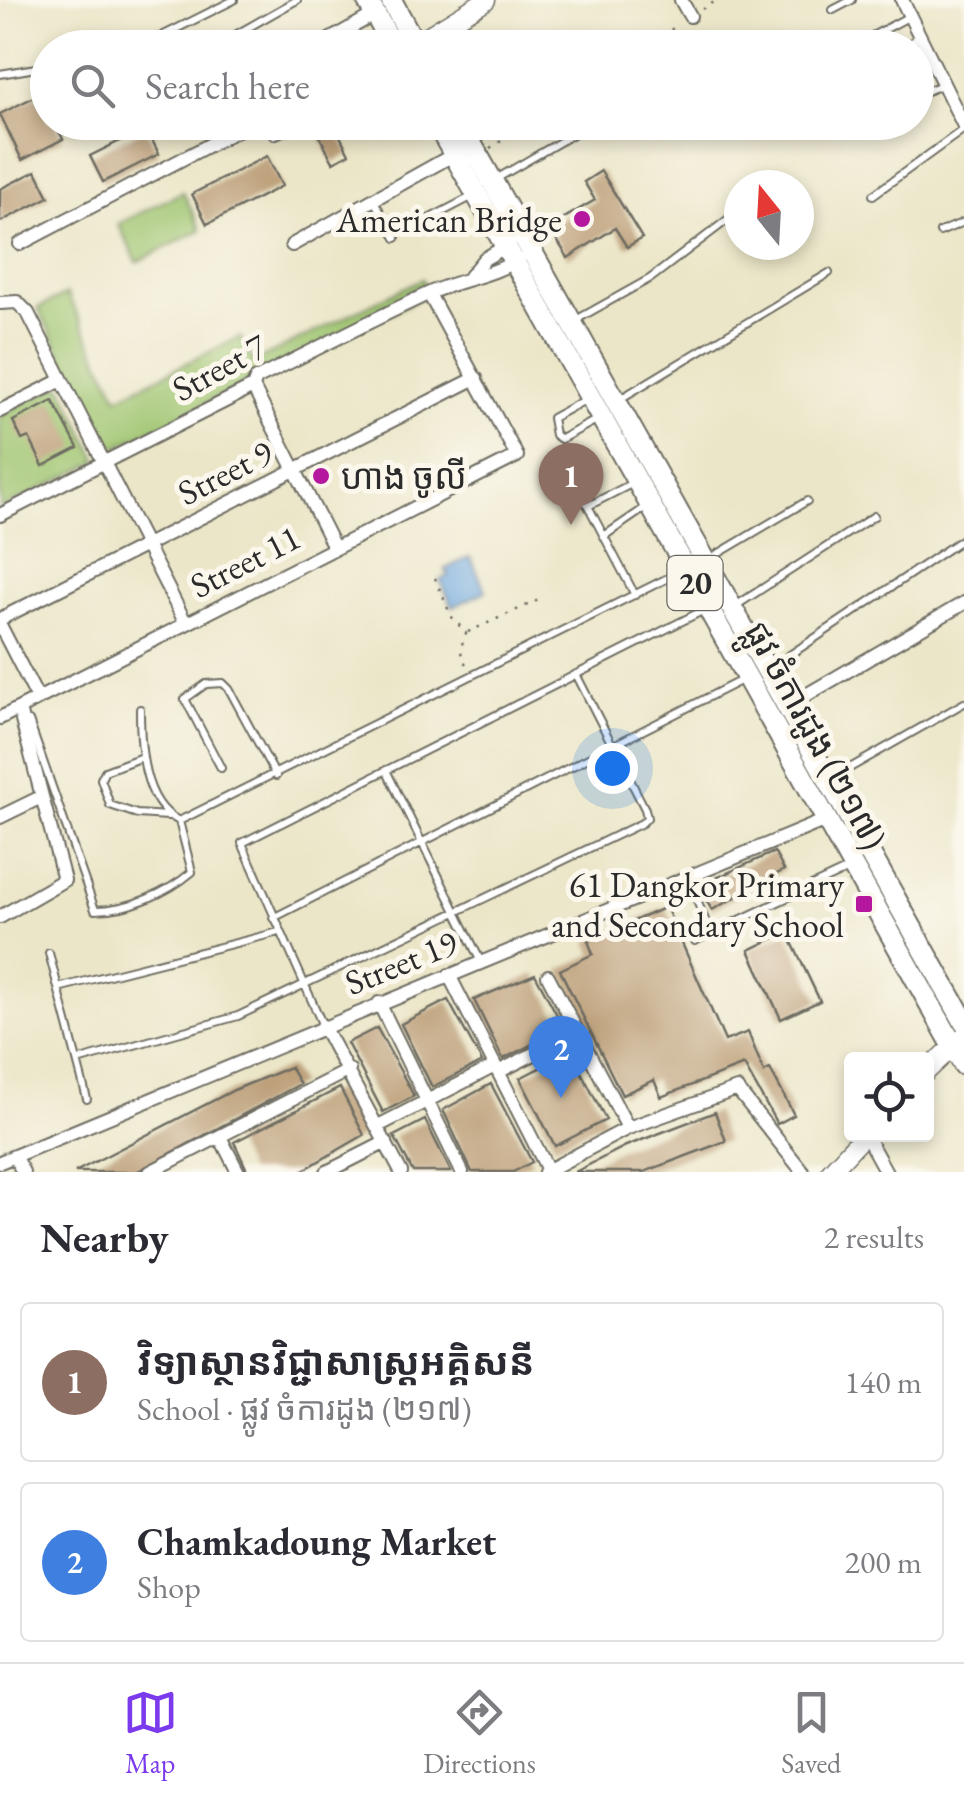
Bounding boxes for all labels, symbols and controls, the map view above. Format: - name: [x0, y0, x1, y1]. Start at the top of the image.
- search box: [30, 30, 934, 140]
- icon: search: [65, 58, 120, 113]
- text: Search here: [145, 61, 310, 110]
- north arrow: [724, 170, 814, 260]
- place label: American Bridge: [335, 197, 562, 242]
- marker: American Bridge: [571, 208, 593, 230]
- street label: Street 7: [164, 323, 274, 411]
- street label: Street 9: [170, 429, 280, 515]
- pin: 1: [538, 442, 604, 525]
- place label: ហាង ចូលី: [341, 454, 467, 499]
- marker: ហាង ចូលី: [310, 465, 332, 487]
- street label: Street 11: [182, 514, 308, 608]
- road number: 20: [668, 556, 722, 610]
- street label: ផ្លូវ ចំការដូង (២១៧): [727, 613, 897, 862]
- your location: [587, 743, 638, 794]
- place label: 61 Dangkor Primary and Secondary School: [551, 862, 845, 947]
- marker: 61 Dangkor Primary and Secondary School: [853, 893, 875, 915]
- street label: Street 19: [338, 919, 464, 1005]
- pin: 2: [528, 1016, 594, 1098]
- map controls: [844, 1052, 934, 1142]
- button: locate: [844, 1052, 934, 1142]
- text: Nearby: [40, 1210, 169, 1265]
- text: 2 results: [824, 1216, 924, 1258]
- text: វិទ្យាស្ថានវិជ្ជាសាស្រ្តអគ្គិសនី: [137, 1337, 534, 1386]
- text: 1: [66, 1361, 83, 1403]
- text: 140 m: [845, 1361, 922, 1403]
- text: School · ផ្លូវ ចំការដូង (២១៧): [137, 1388, 472, 1430]
- text: Chamkadoung Market: [137, 1517, 496, 1566]
- text: 2: [66, 1541, 83, 1583]
- text: 200 m: [845, 1541, 922, 1583]
- text: Shop: [137, 1566, 201, 1608]
- tab: Map: [123, 1685, 178, 1781]
- tab: Directions: [423, 1685, 536, 1781]
- tab: Saved: [781, 1685, 841, 1781]

